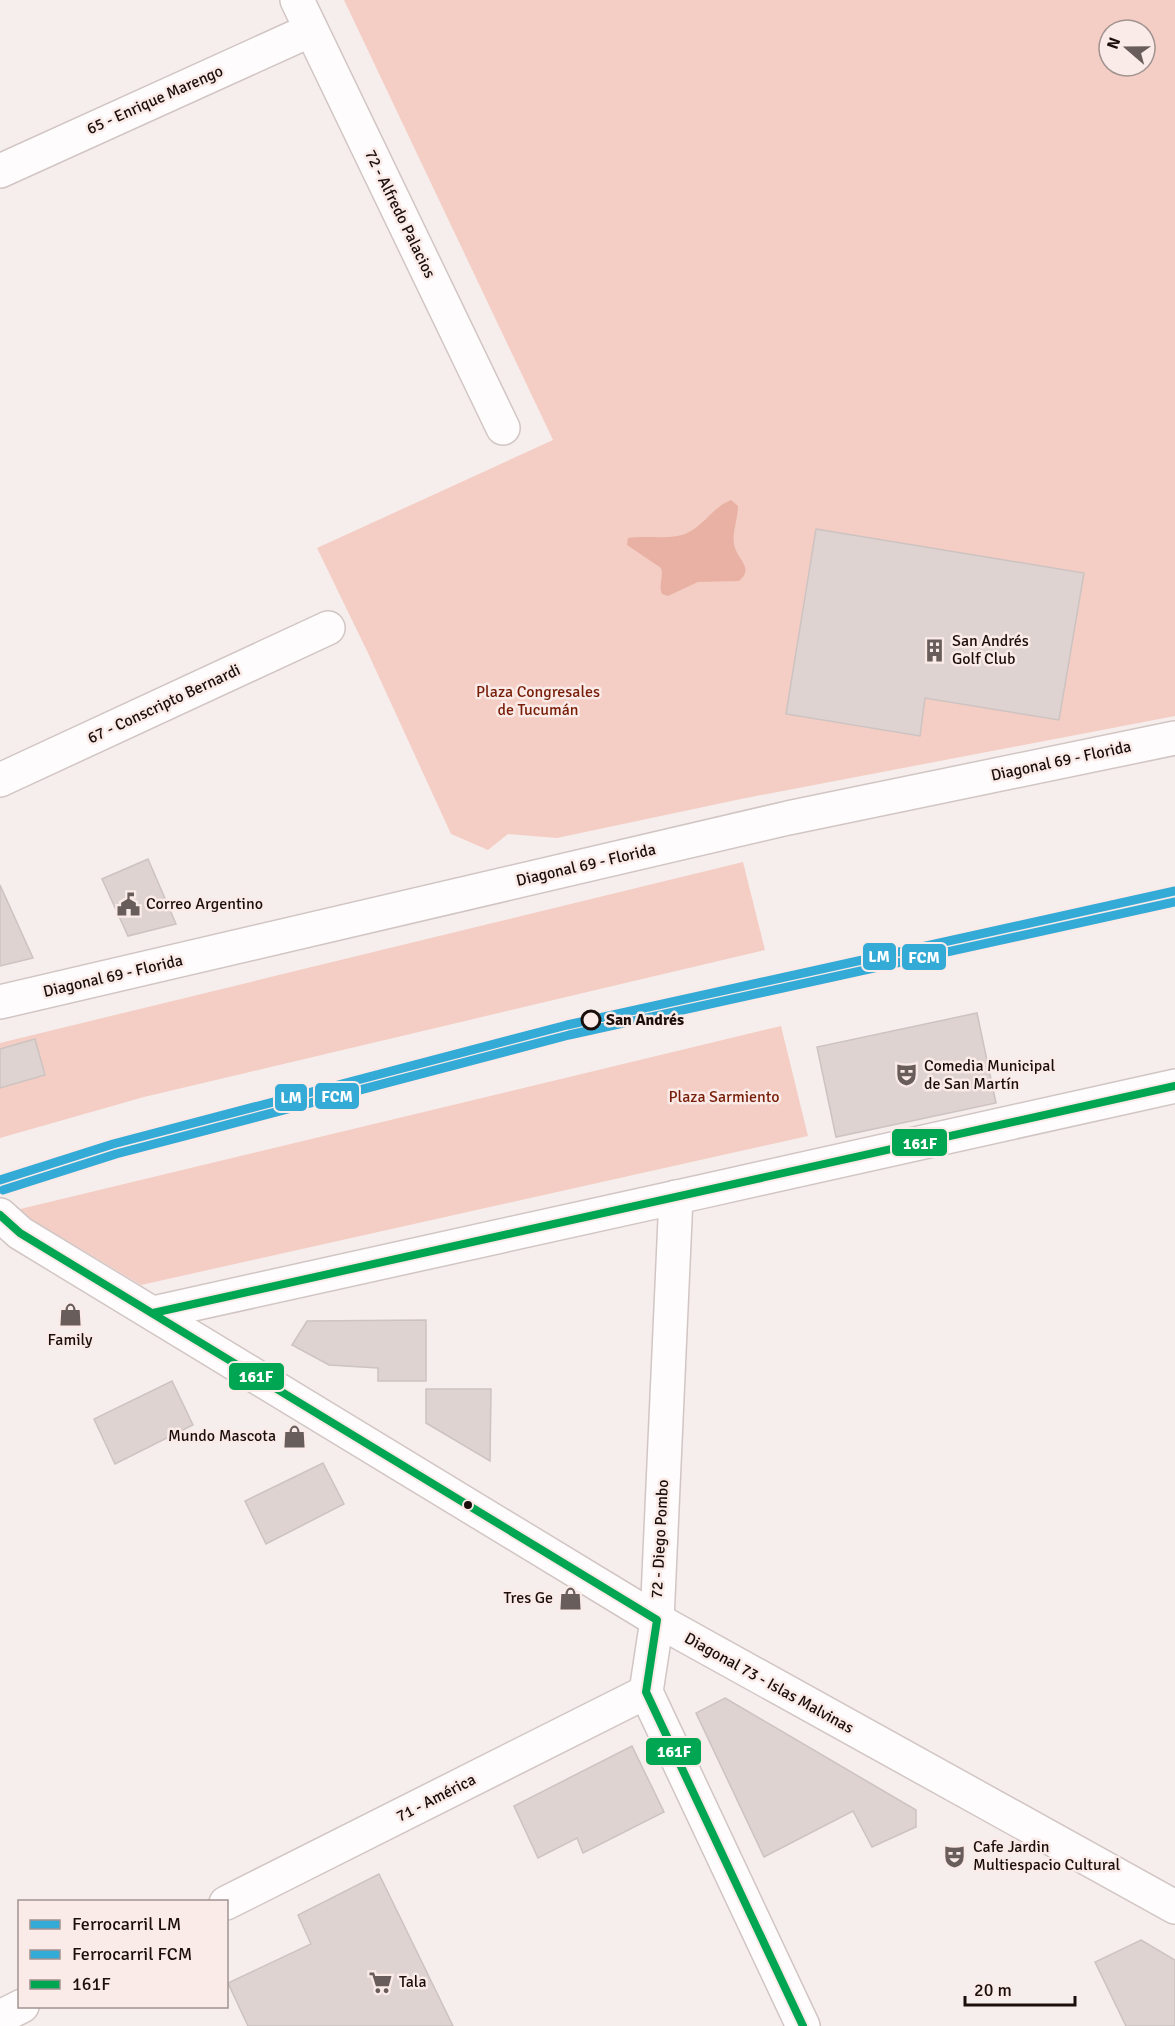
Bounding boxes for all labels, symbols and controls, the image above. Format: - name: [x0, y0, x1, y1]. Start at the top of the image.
- north arrow: [1097, 18, 1157, 78]
- text: N: [1103, 35, 1125, 52]
- street label: 65 - Enrique Marengo: [84, 61, 226, 139]
- street label: 72 - Alfredo Palacios: [360, 146, 440, 282]
- place label: San Andrés Golf Club: [952, 631, 1029, 669]
- building icon: San Andrés Golf Club: [921, 637, 947, 663]
- street label: 67 - Conscripto Bernardi: [84, 660, 244, 748]
- park label: Plaza Congresales de Tucumán: [476, 682, 600, 720]
- street label: Diagonal 69 - Florida: [989, 736, 1133, 786]
- street label: Diagonal 69 - Florida: [514, 839, 658, 891]
- public building icon: Correo Argentino: [115, 891, 141, 917]
- place label: Correo Argentino: [146, 894, 263, 914]
- line badge: LM: [862, 942, 897, 971]
- line badge: FCM: [901, 943, 947, 971]
- text: LM: [868, 947, 890, 967]
- text: FCM: [908, 948, 940, 968]
- street label: Diagonal 69 - Florida: [41, 950, 185, 1002]
- marker: San Andrés: [581, 1010, 601, 1030]
- place label: San Andrés: [606, 1010, 684, 1030]
- place label: Comedia Municipal de San Martín: [924, 1056, 1055, 1094]
- theatre icon: Comedia Municipal de San Martín: [893, 1062, 919, 1088]
- line badge: FCM: [314, 1082, 360, 1110]
- line badge: LM: [274, 1083, 308, 1112]
- text: FCM: [321, 1087, 353, 1107]
- park label: Plaza Sarmiento: [668, 1087, 780, 1107]
- text: LM: [280, 1088, 302, 1108]
- line badge: 161F: [891, 1128, 948, 1157]
- text: 161F: [903, 1134, 938, 1154]
- shop icon: Family: [57, 1302, 83, 1328]
- place label: Family: [48, 1330, 93, 1350]
- line badge: 161F: [228, 1362, 285, 1391]
- text: 161F: [239, 1367, 274, 1387]
- shop icon: Mundo Mascota: [281, 1423, 307, 1449]
- place label: Mundo Mascota: [168, 1426, 276, 1446]
- street label: 72 - Diego Pombo: [647, 1479, 673, 1599]
- unlabelled marker: [462, 1499, 474, 1511]
- shop icon: Tres Ge: [558, 1585, 584, 1611]
- place label: Tres Ge: [503, 1588, 553, 1608]
- street label: Diagonal 73 - Islas Malvinas: [681, 1628, 857, 1738]
- line badge: 161F: [645, 1737, 702, 1766]
- text: 161F: [657, 1742, 692, 1762]
- street label: 71 - América: [393, 1769, 479, 1827]
- place label: Cafe Jardin Multiespacio Cultural: [973, 1837, 1121, 1875]
- theatre icon: Cafe Jardin Multiespacio Cultural: [942, 1843, 968, 1869]
- legend: [18, 1900, 228, 2008]
- text: Ferrocarril LM: [72, 1913, 181, 1935]
- text: Ferrocarril FCM: [72, 1943, 192, 1965]
- supermarket icon: Tala: [368, 1969, 394, 1995]
- scale bar: [965, 1969, 1074, 2007]
- place label: Tala: [399, 1972, 427, 1992]
- text: 161F: [72, 1973, 111, 1995]
- text: 20 m: [974, 1979, 1012, 2001]

